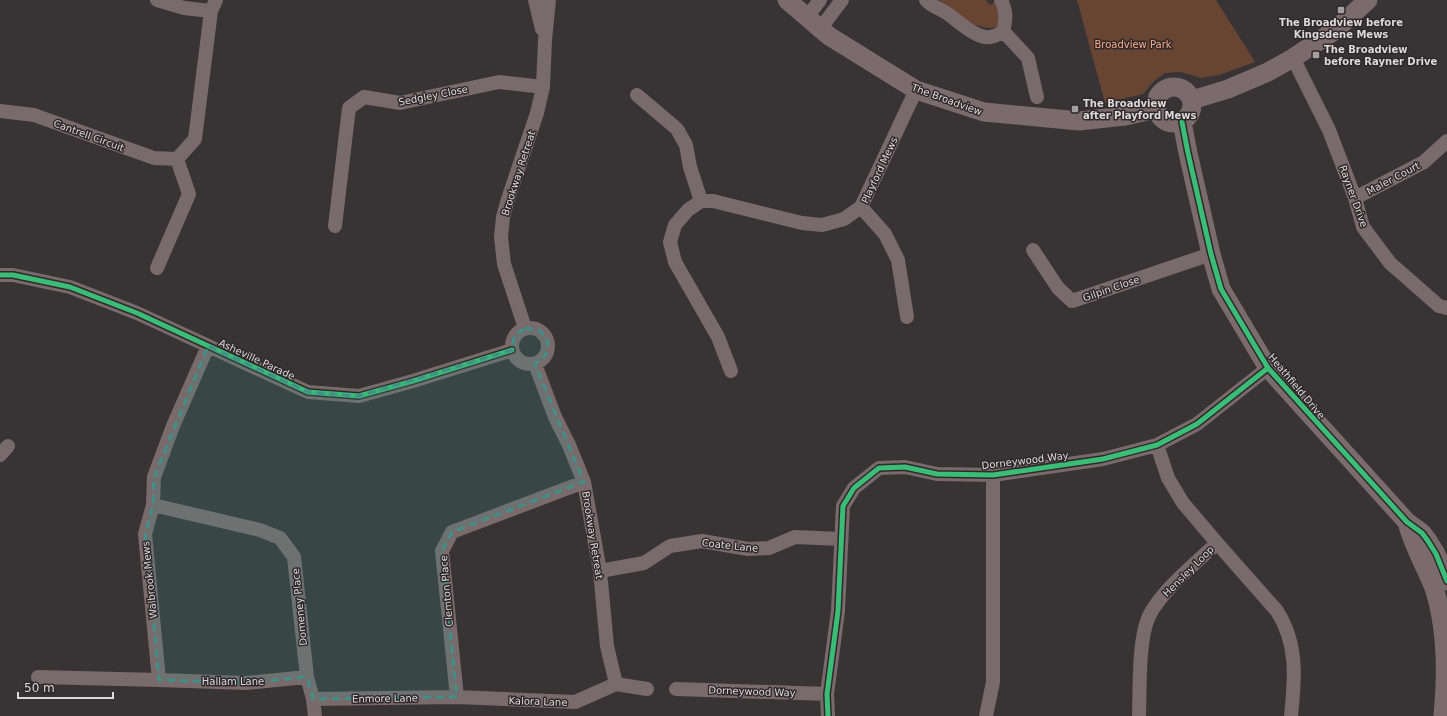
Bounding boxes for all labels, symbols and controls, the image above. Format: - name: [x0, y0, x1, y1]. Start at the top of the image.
- marker: The Broadview before Kingsdene Mews: [1336, 5, 1346, 15]
- place label: The Broadview before Kingsdene Mews: [1279, 17, 1403, 40]
- park label: Broadview Park: [1094, 39, 1172, 50]
- place label: The Broadview before Rayner Drive: [1324, 44, 1438, 67]
- marker: The Broadview before Rayner Drive: [1311, 50, 1321, 60]
- street label: The Broadview: [909, 81, 984, 117]
- street label: Sedgley Close: [397, 83, 469, 108]
- place label: The Broadview after Playford Mews: [1083, 98, 1197, 121]
- marker: The Broadview after Playford Mews: [1070, 104, 1080, 114]
- street label: Cantrell Circuit: [52, 118, 126, 153]
- street label: Brookway Retreat: [500, 129, 537, 217]
- street label: Playford Mews: [859, 135, 900, 205]
- street label: Maler Court: [1365, 160, 1422, 197]
- street label: Rayner Drive: [1337, 164, 1370, 229]
- street label: Gilpin Close: [1081, 274, 1141, 303]
- street label: Asheville Parade: [217, 337, 297, 382]
- street label: Heathfield Drive: [1266, 352, 1327, 421]
- street label: Dorneywood Way: [981, 450, 1069, 471]
- street label: Brookway Retreat: [580, 490, 605, 580]
- street label: Coate Lane: [701, 537, 759, 554]
- street label: Walbrook Mews: [140, 541, 159, 619]
- street label: Hensley Loop: [1161, 544, 1216, 599]
- street label: Clemton Place: [438, 555, 455, 627]
- street label: Domeney Place: [290, 568, 309, 646]
- scale bar: [18, 674, 113, 700]
- street label: Hallam Lane: [202, 676, 264, 687]
- text: 50 m: [24, 681, 55, 695]
- street label: Dorneywood Way: [708, 684, 796, 699]
- street label: Enmore Lane: [352, 692, 418, 705]
- street label: Kalora Lane: [508, 695, 568, 708]

